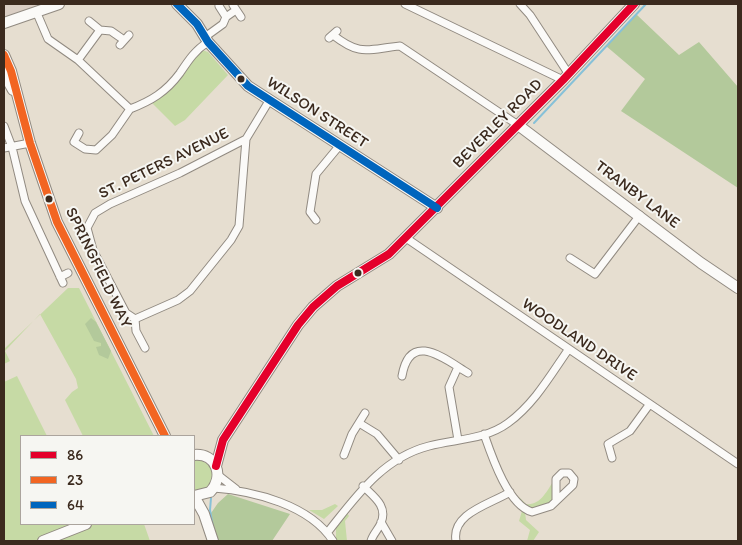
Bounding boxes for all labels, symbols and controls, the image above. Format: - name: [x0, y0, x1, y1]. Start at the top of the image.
- street label: WILSON STREET: [263, 73, 371, 153]
- unlabelled marker: [236, 74, 246, 84]
- street label: BEVERLEY ROAD: [449, 75, 547, 173]
- street label: ST. PETERS AVENUE: [96, 124, 232, 204]
- street label: TRANBY LANE: [591, 157, 683, 233]
- unlabelled marker: [44, 194, 54, 204]
- street label: SPRINGFIELD WAY: [61, 205, 135, 331]
- unlabelled marker: [353, 268, 363, 278]
- street label: WOODLAND DRIVE: [518, 294, 640, 386]
- legend: [20, 435, 195, 525]
- text: 86: [67, 446, 83, 464]
- text: 23: [67, 471, 83, 489]
- text: 64: [67, 496, 84, 514]

